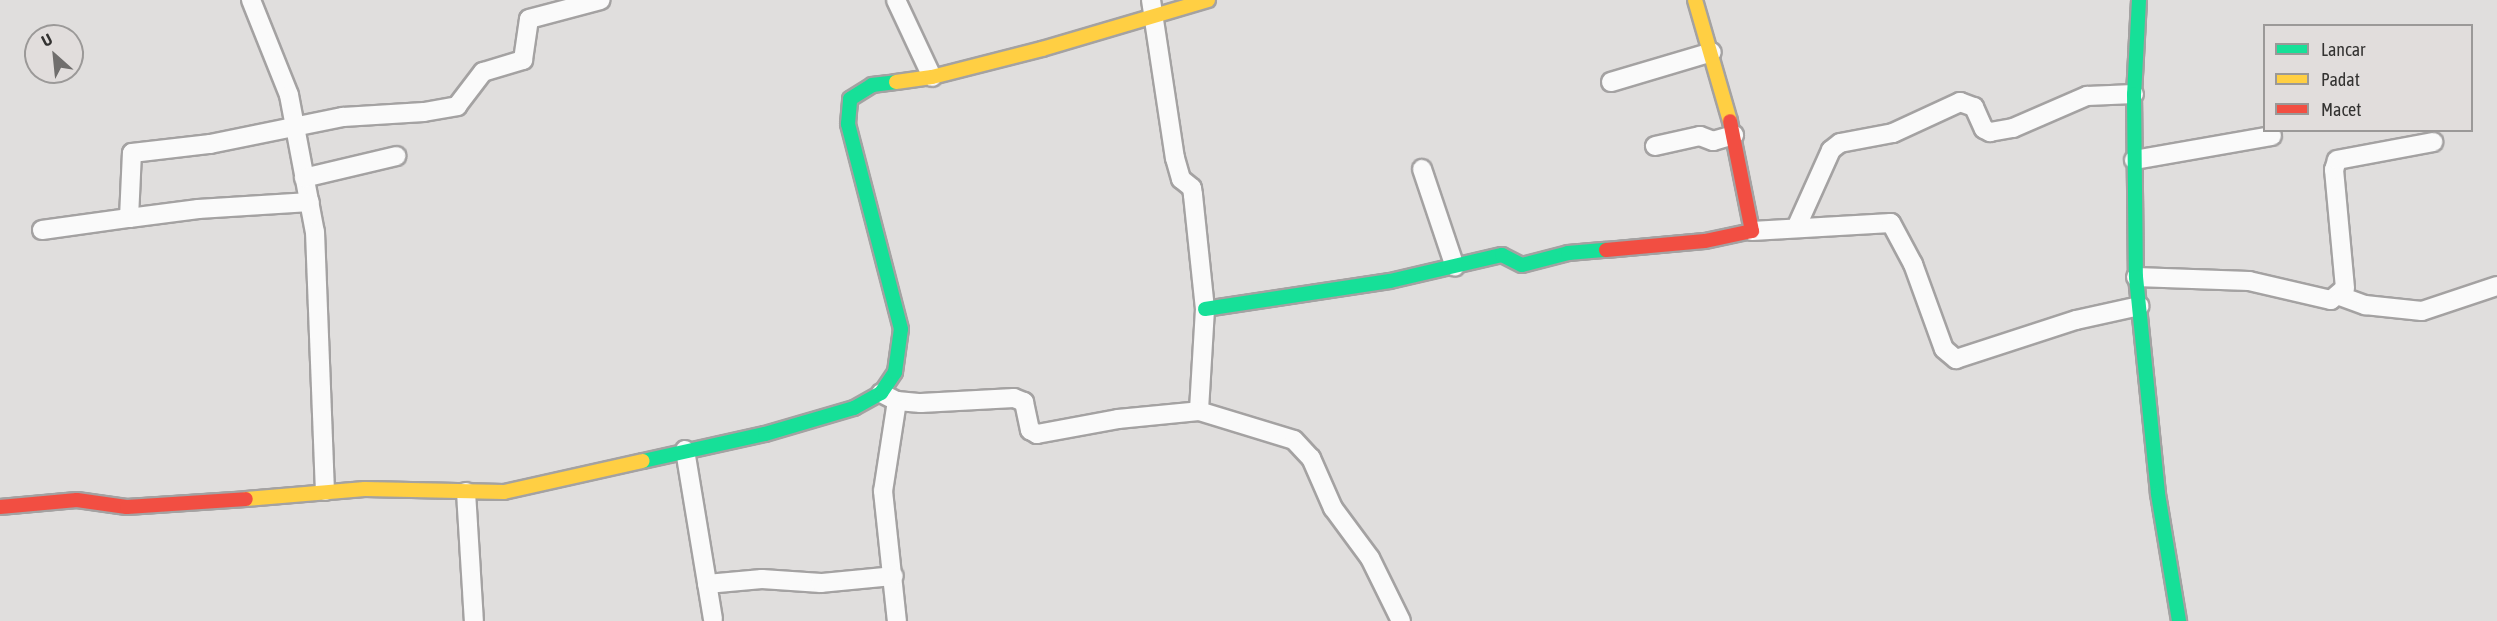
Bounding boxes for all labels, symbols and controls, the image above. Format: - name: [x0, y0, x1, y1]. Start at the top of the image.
- north arrow: [24, 24, 84, 84]
- legend: [2263, 24, 2473, 132]
- text: U: [38, 30, 55, 50]
- text: Lancar: [2321, 39, 2365, 60]
- text: Padat: [2321, 69, 2360, 90]
- text: Macet: [2321, 99, 2361, 120]

